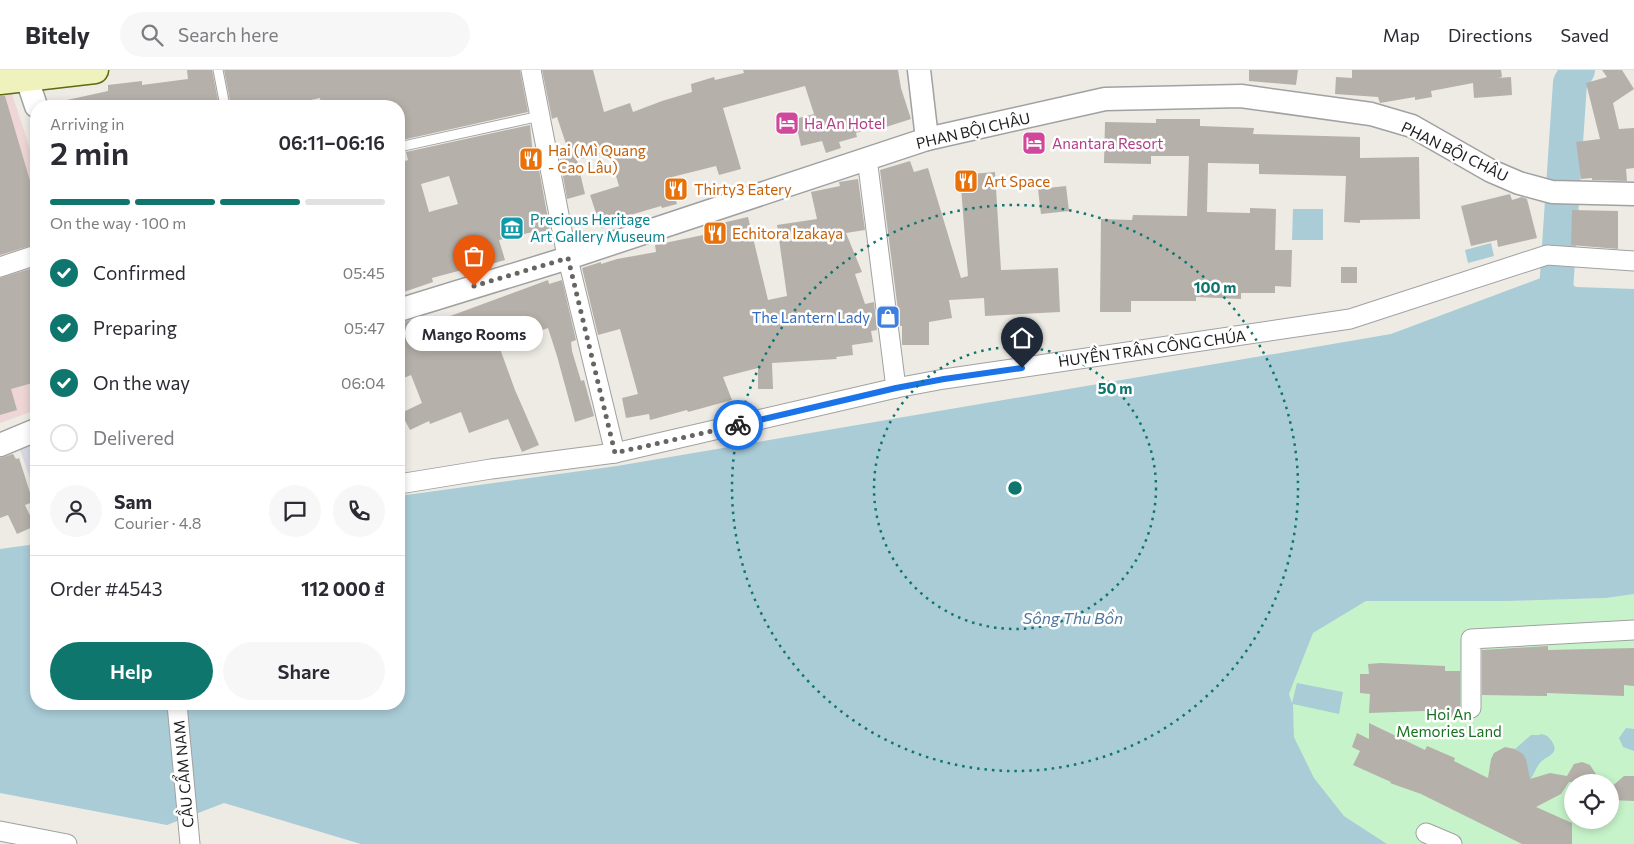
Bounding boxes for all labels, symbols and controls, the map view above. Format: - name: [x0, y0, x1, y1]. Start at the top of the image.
- search box: [120, 12, 470, 57]
- text: Bitely: [25, 20, 90, 49]
- icon: search: [138, 21, 166, 49]
- text: Search here: [178, 23, 278, 46]
- text: Map: [1383, 24, 1420, 46]
- text: Directions: [1448, 24, 1532, 46]
- text: Saved: [1560, 24, 1609, 46]
- street label: PHAN BỘI CHÂU: [914, 107, 1032, 152]
- hotel icon: Ha An Hotel: [774, 110, 800, 136]
- text: Arriving in: [50, 114, 124, 133]
- place label: Ha An Hotel: [804, 114, 886, 132]
- street label: PHAN BỘI CHÂU: [1399, 116, 1512, 185]
- hotel icon: Anantara Resort: [1021, 130, 1047, 156]
- text: 06:11–06:16: [278, 131, 385, 154]
- text: 2 min: [50, 132, 129, 172]
- place label: Anantara Resort: [1052, 134, 1163, 152]
- place label: Hai (Mì Quang - Cao Lâu): [548, 141, 646, 176]
- restaurant icon: Hai (Mì Quang - Cao Lâu): [518, 146, 544, 172]
- restaurant icon: Art Space: [953, 168, 979, 194]
- place label: Art Space: [984, 172, 1050, 190]
- restaurant icon: Thirty3 Eatery: [663, 176, 689, 202]
- place label: Thirty3 Eatery: [694, 180, 792, 198]
- place label: Precious Heritage Art Gallery Museum: [530, 210, 665, 245]
- text: On the way · 100 m: [50, 213, 186, 232]
- museum icon: Precious Heritage Art Gallery Museum: [499, 215, 525, 241]
- restaurant icon: Echitora Izakaya: [702, 220, 728, 246]
- place label: Echitora Izakaya: [732, 224, 843, 242]
- pin: [453, 235, 495, 286]
- icon: bag: [460, 242, 488, 270]
- icon: check: [50, 259, 78, 287]
- text: Confirmed: [93, 261, 186, 284]
- text: 05:45: [343, 263, 385, 282]
- text: 100 m: [1194, 278, 1236, 296]
- shop icon: The Lantern Lady: [875, 304, 901, 330]
- place label: The Lantern Lady: [752, 308, 870, 326]
- icon: check: [50, 314, 78, 342]
- text: Preparing: [93, 316, 177, 339]
- callout: Mango Rooms: [405, 316, 543, 351]
- pin: [1001, 317, 1043, 368]
- text: 05:47: [344, 318, 385, 337]
- street label: HUYỀN TRÂN CÔNG CHÚA: [1057, 323, 1247, 370]
- text: Mango Rooms: [422, 324, 526, 343]
- icon: home: [1008, 324, 1036, 352]
- icon: check: [50, 369, 78, 397]
- text: On the way: [93, 371, 190, 394]
- text: 06:04: [341, 373, 385, 392]
- text: 50 m: [1098, 379, 1132, 397]
- courier: [713, 400, 763, 450]
- icon: bike: [724, 411, 752, 439]
- text: Delivered: [93, 426, 174, 449]
- centre of rings: [1006, 479, 1024, 497]
- button: person: [50, 485, 102, 537]
- button: chat: [269, 485, 321, 537]
- button: phone: [333, 485, 385, 537]
- text: Sam: [114, 490, 152, 513]
- text: Courier · 4.8: [114, 513, 201, 532]
- text: Order #4543: [50, 577, 163, 600]
- text: 112 000 ₫: [301, 577, 385, 600]
- water label: Sông Thu Bồn: [1023, 608, 1123, 627]
- button: Help: [50, 642, 213, 700]
- button: Share: [223, 642, 385, 700]
- park label: Hoi An Memories Land: [1396, 705, 1502, 740]
- street label: CẦU CẨM NAM: [166, 719, 197, 829]
- map controls: [1564, 774, 1619, 829]
- button: locate: [1564, 774, 1619, 829]

